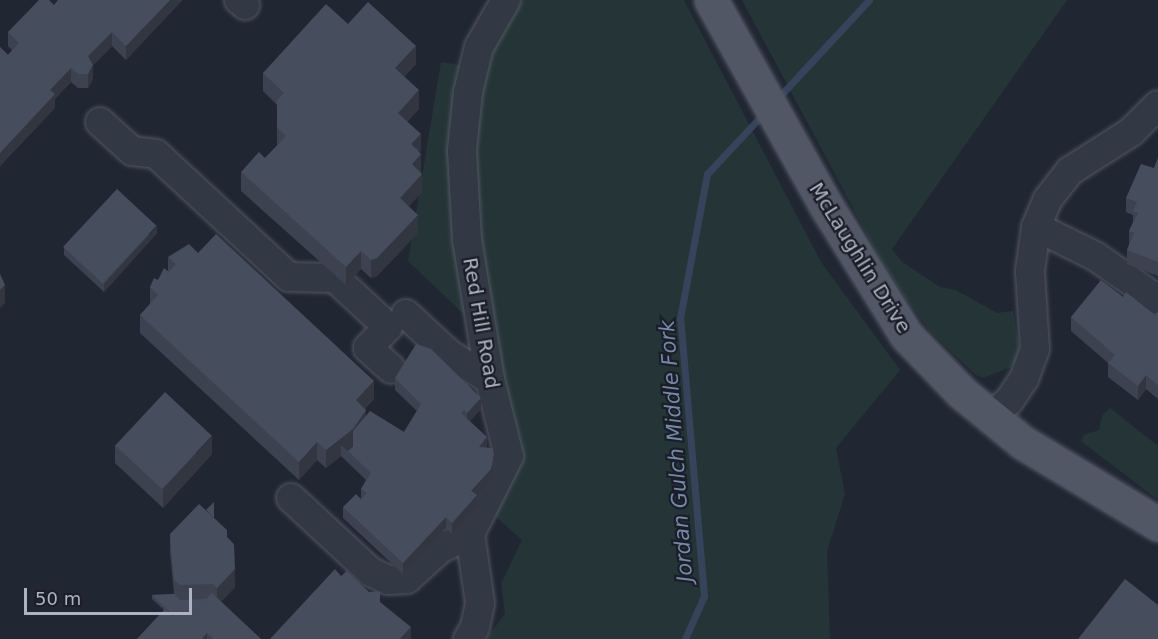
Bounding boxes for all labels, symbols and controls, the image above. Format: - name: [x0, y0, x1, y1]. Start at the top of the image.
- street label: McLaughlin Drive: [804, 178, 916, 338]
- street label: Red Hill Road: [458, 256, 504, 390]
- water label: Jordan Gulch Middle Fork: [654, 319, 698, 583]
- scale bar: [27, 576, 195, 614]
- text: 50 m: [35, 588, 81, 609]

